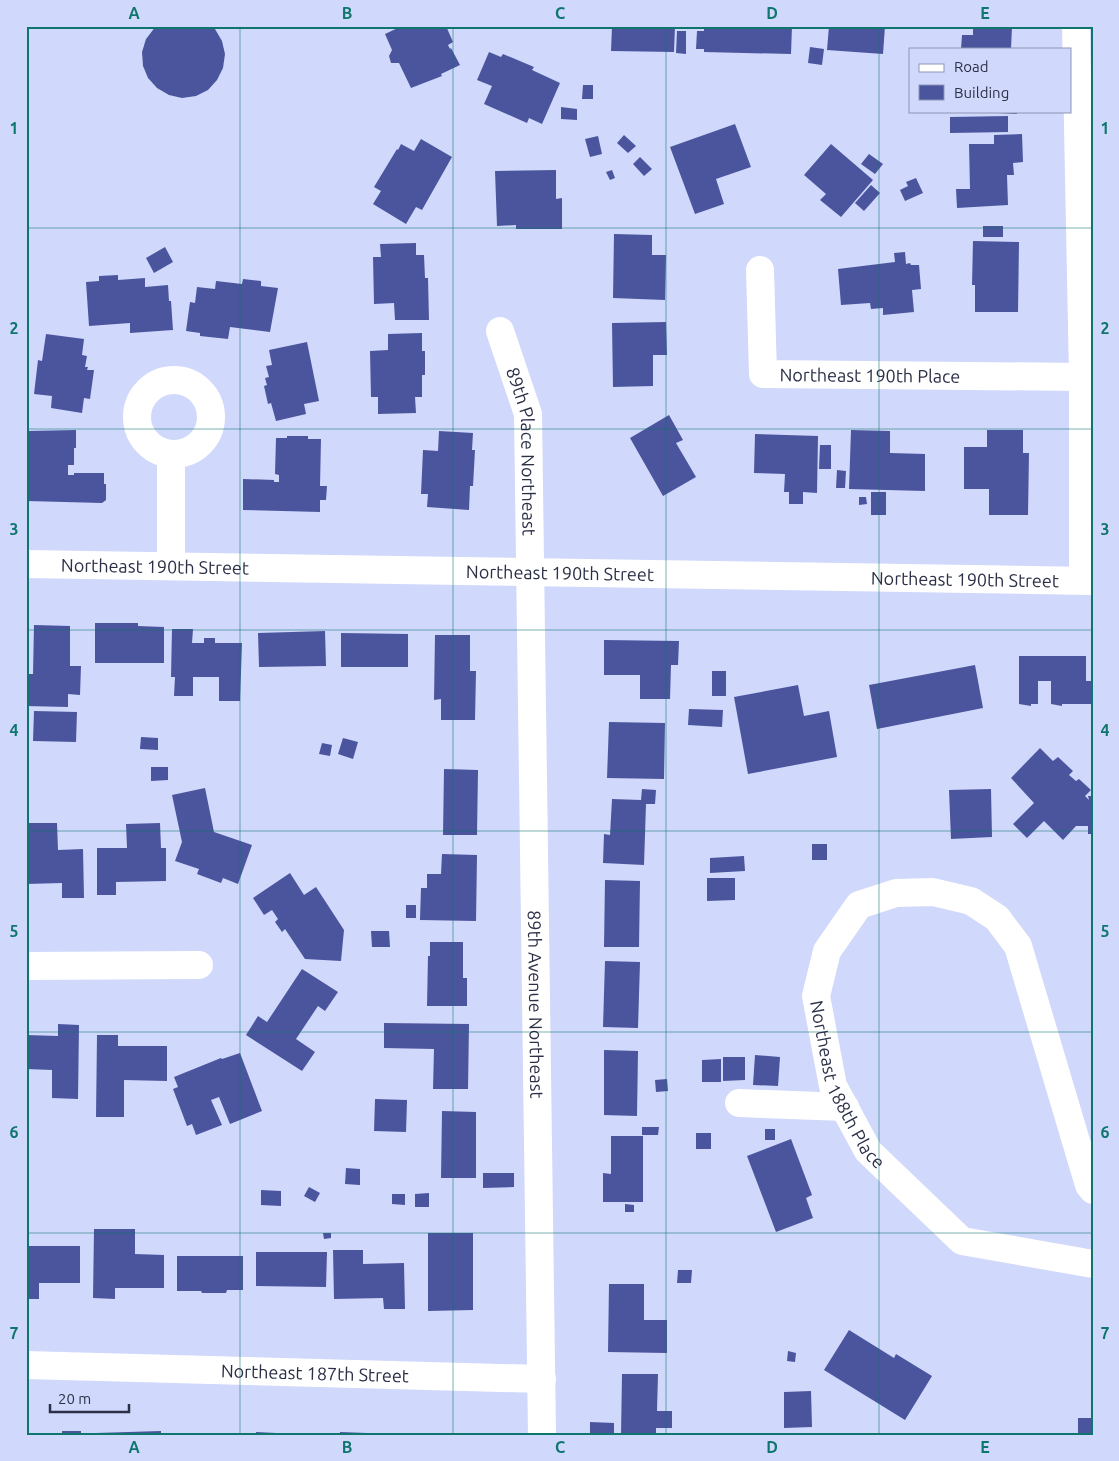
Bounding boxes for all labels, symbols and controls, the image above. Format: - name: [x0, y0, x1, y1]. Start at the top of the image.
- text: A: [128, 4, 140, 22]
- text: B: [342, 4, 352, 22]
- text: C: [555, 4, 565, 22]
- text: D: [766, 4, 778, 22]
- text: E: [980, 4, 990, 22]
- legend: [909, 48, 1072, 112]
- text: Road: [954, 58, 989, 75]
- text: Building: [954, 84, 1009, 101]
- text: 1: [9, 119, 19, 137]
- text: 1: [1100, 119, 1110, 137]
- text: 2: [9, 319, 19, 337]
- text: 2: [1100, 319, 1110, 337]
- street label: 89th Place Northeast: [503, 364, 540, 536]
- street label: Northeast 190th Place: [779, 364, 960, 386]
- text: 3: [9, 520, 19, 538]
- text: 3: [1100, 520, 1110, 538]
- street label: Northeast 190th Street: [61, 555, 249, 578]
- street label: Northeast 190th Street: [466, 561, 654, 584]
- street label: Northeast 190th Street: [871, 567, 1059, 590]
- text: 4: [9, 721, 19, 739]
- text: 4: [1100, 721, 1110, 739]
- street label: 89th Avenue Northeast: [525, 910, 547, 1099]
- text: 5: [9, 922, 19, 940]
- text: 5: [1100, 922, 1110, 940]
- street label: Northeast 188th Place: [807, 999, 889, 1172]
- text: 6: [9, 1123, 19, 1141]
- text: 6: [1100, 1123, 1110, 1141]
- text: 7: [9, 1324, 19, 1342]
- text: 7: [1100, 1324, 1110, 1342]
- street label: Northeast 187th Street: [221, 1360, 409, 1385]
- scale bar: [50, 1381, 129, 1413]
- text: 20 m: [58, 1390, 91, 1407]
- text: A: [128, 1438, 140, 1456]
- text: B: [342, 1438, 352, 1456]
- text: C: [555, 1438, 565, 1456]
- text: D: [766, 1438, 778, 1456]
- text: E: [980, 1438, 990, 1456]

